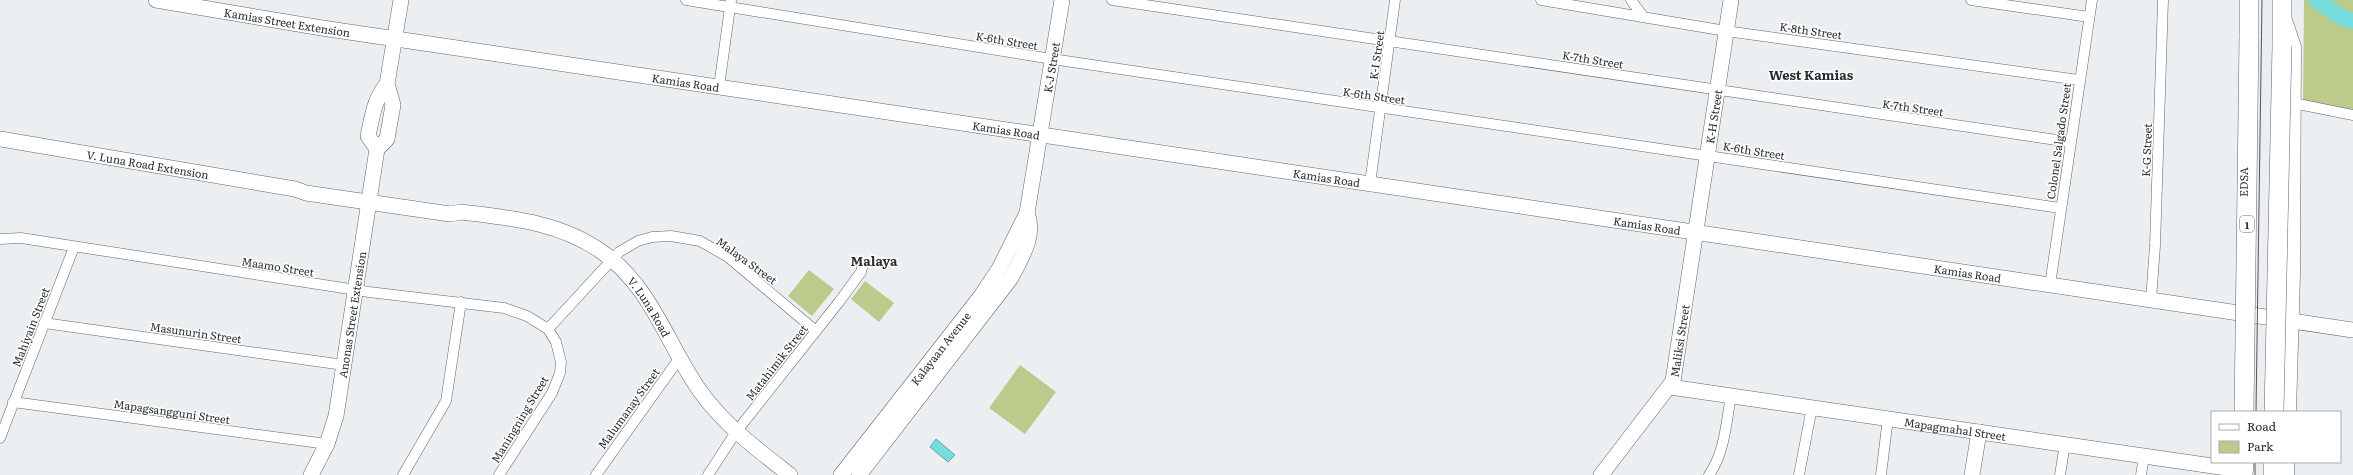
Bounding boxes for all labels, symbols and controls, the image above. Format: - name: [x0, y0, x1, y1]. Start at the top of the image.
- street label: Kamias Street Extension: [223, 4, 351, 40]
- street label: K-8th Street: [1779, 18, 1844, 42]
- street label: K-6th Street: [975, 27, 1040, 53]
- street label: K-I Street: [1365, 29, 1387, 81]
- street label: K-J Street: [1039, 40, 1063, 94]
- street label: K-7th Street: [1561, 46, 1625, 72]
- district label: West Kamias: [1769, 65, 1854, 84]
- street label: Kamias Road: [651, 69, 721, 95]
- street label: Colonel Salgado Street: [2042, 81, 2074, 200]
- street label: K-6th Street: [1342, 83, 1407, 107]
- street label: K-H Street: [1701, 88, 1725, 145]
- street label: K-7th Street: [1881, 95, 1945, 119]
- street label: Kamias Road: [971, 117, 1041, 143]
- street label: K-G Street: [2137, 122, 2155, 177]
- street label: K-6th Street: [1722, 137, 1787, 163]
- street label: V. Luna Road Extension: [86, 146, 210, 182]
- street label: Kamias Road: [1292, 164, 1362, 190]
- street label: EDSA: [2235, 167, 2251, 197]
- street label: Kamias Road: [1612, 212, 1682, 238]
- road number: 1: [2240, 216, 2254, 232]
- street label: Malaya Street: [713, 233, 781, 288]
- street label: Anonas Street Extension: [334, 250, 369, 379]
- district label: Malaya: [850, 251, 898, 270]
- street label: Maamo Street: [241, 252, 316, 280]
- street label: Kamias Road: [1933, 260, 2003, 286]
- street label: V. Luna Road: [624, 273, 675, 340]
- street label: Mahiyain Street: [7, 284, 53, 369]
- street label: Maliksi Street: [1666, 303, 1693, 378]
- street label: Kalayaan Avenue: [906, 308, 974, 388]
- street label: Masunurin Street: [149, 318, 243, 346]
- street label: Matahimik Street: [741, 320, 811, 403]
- street label: Malumanay Street: [593, 364, 663, 452]
- street label: Maningning Street: [487, 372, 552, 466]
- street label: Mapagsangguni Street: [113, 395, 232, 427]
- legend: [2211, 411, 2341, 463]
- street label: Mapagmahal Street: [1903, 413, 2008, 444]
- text: Road: [2247, 417, 2277, 435]
- text: Park: [2247, 437, 2274, 455]

